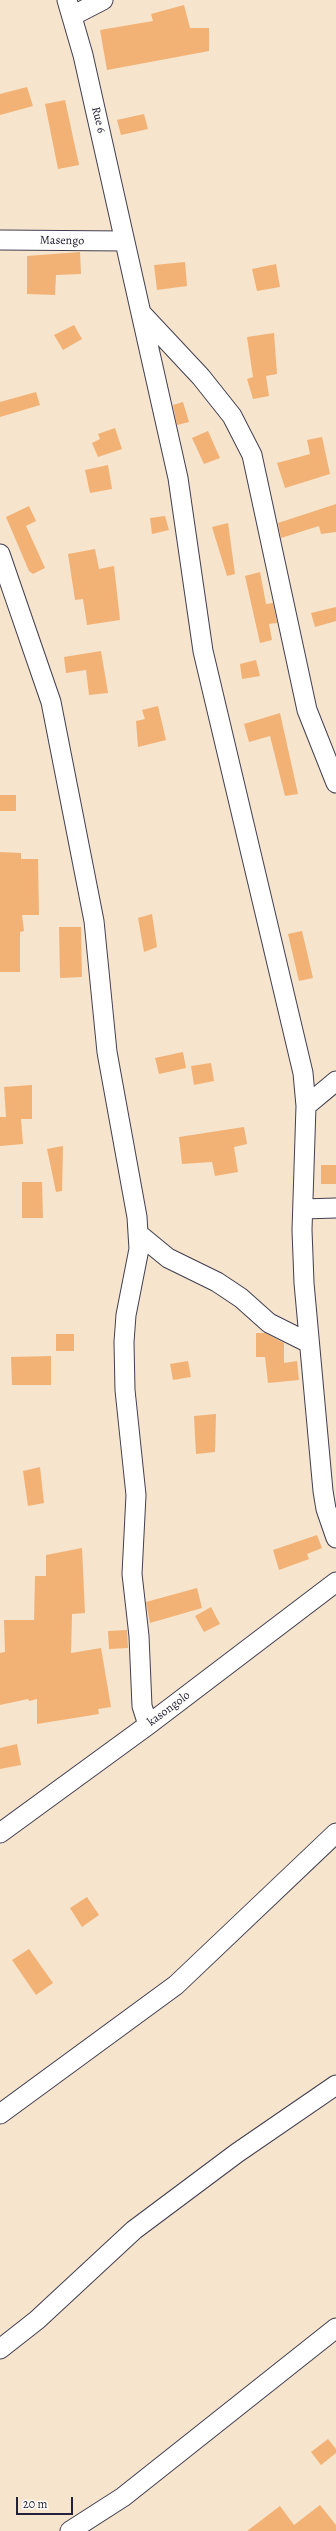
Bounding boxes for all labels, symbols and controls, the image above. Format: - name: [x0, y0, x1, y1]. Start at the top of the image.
- street label: Rue 6: [88, 105, 108, 135]
- street label: Masengo: [40, 233, 84, 249]
- street label: kasongolo: [145, 1688, 193, 1730]
- scale bar: [18, 2489, 75, 2515]
- text: 20 m: [23, 2496, 47, 2512]

